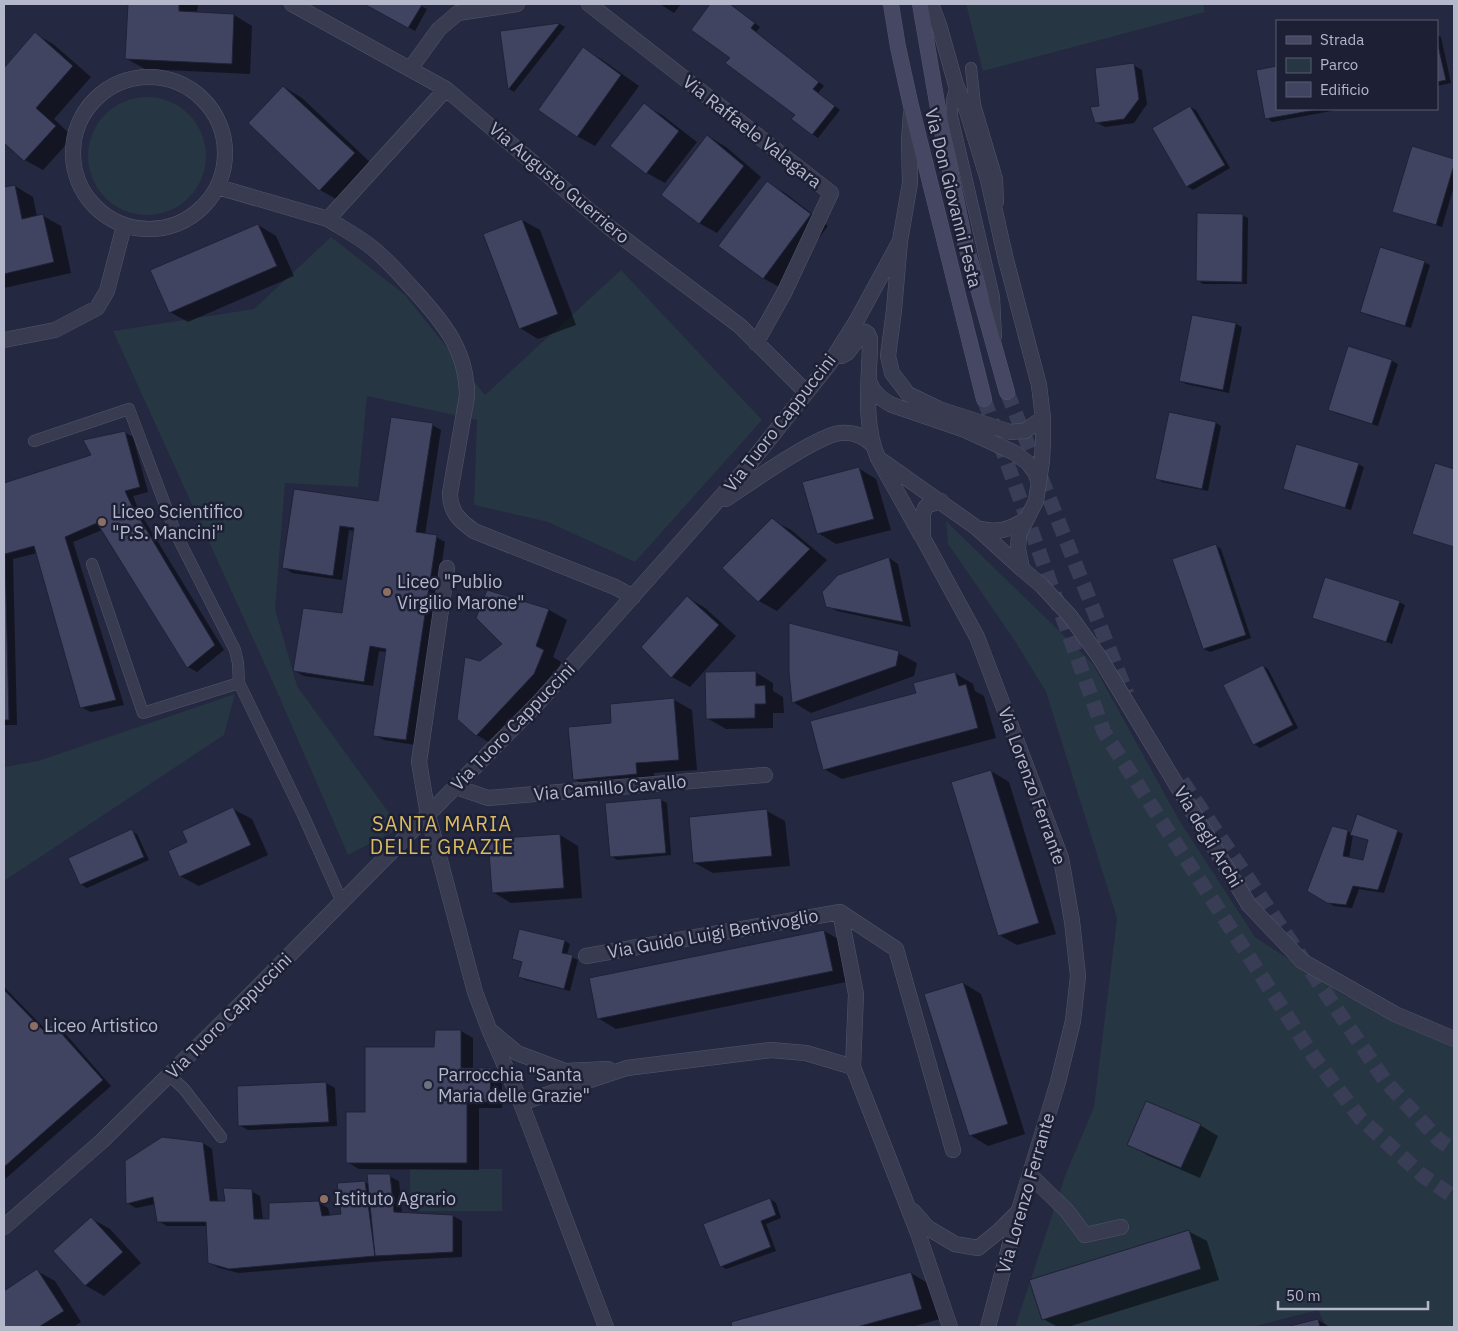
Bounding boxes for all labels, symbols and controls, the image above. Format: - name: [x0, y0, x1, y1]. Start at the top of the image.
- legend: [1276, 20, 1438, 110]
- text: Strada: [1320, 30, 1364, 49]
- text: Parco: [1320, 55, 1358, 74]
- street label: Via Raffaele Valagara: [678, 70, 827, 193]
- text: Edificio: [1320, 80, 1369, 99]
- street label: Via Don Giovanni Festa: [920, 106, 987, 291]
- street label: Via Augusto Guerriero: [484, 117, 634, 248]
- street label: Via Tuoro Cappuccini: [719, 349, 841, 496]
- place label: Liceo Scientifico "P.S. Mancini": [112, 500, 243, 544]
- marker: Liceo Scientifico "P.S. Mancini": [96, 516, 108, 528]
- place label: Liceo "Publio Virgilio Marone": [397, 570, 525, 614]
- marker: Liceo "Publio Virgilio Marone": [381, 586, 393, 598]
- street label: Via Tuoro Cappuccini: [446, 658, 580, 795]
- street label: Via Lorenzo Ferrante: [993, 704, 1072, 868]
- street label: Via Camillo Cavallo: [533, 769, 687, 806]
- street label: Via degli Archi: [1169, 782, 1248, 892]
- district label: SANTA MARIA DELLE GRAZIE: [370, 810, 514, 860]
- street label: Via Guido Luigi Bentivoglio: [606, 904, 820, 963]
- street label: Via Tuoro Cappuccini: [161, 948, 297, 1084]
- place label: Liceo Artistico: [44, 1014, 158, 1037]
- marker: Liceo Artistico: [28, 1020, 40, 1032]
- place label: Parrocchia "Santa Maria delle Grazie": [438, 1063, 590, 1107]
- marker: Parrocchia "Santa Maria delle Grazie": [422, 1079, 434, 1091]
- street label: Via Lorenzo Ferrante: [992, 1110, 1059, 1276]
- place label: Istituto Agrario: [334, 1187, 456, 1210]
- marker: Istituto Agrario: [318, 1193, 330, 1205]
- scale bar: [1278, 1278, 1428, 1310]
- text: 50 m: [1286, 1286, 1321, 1305]

